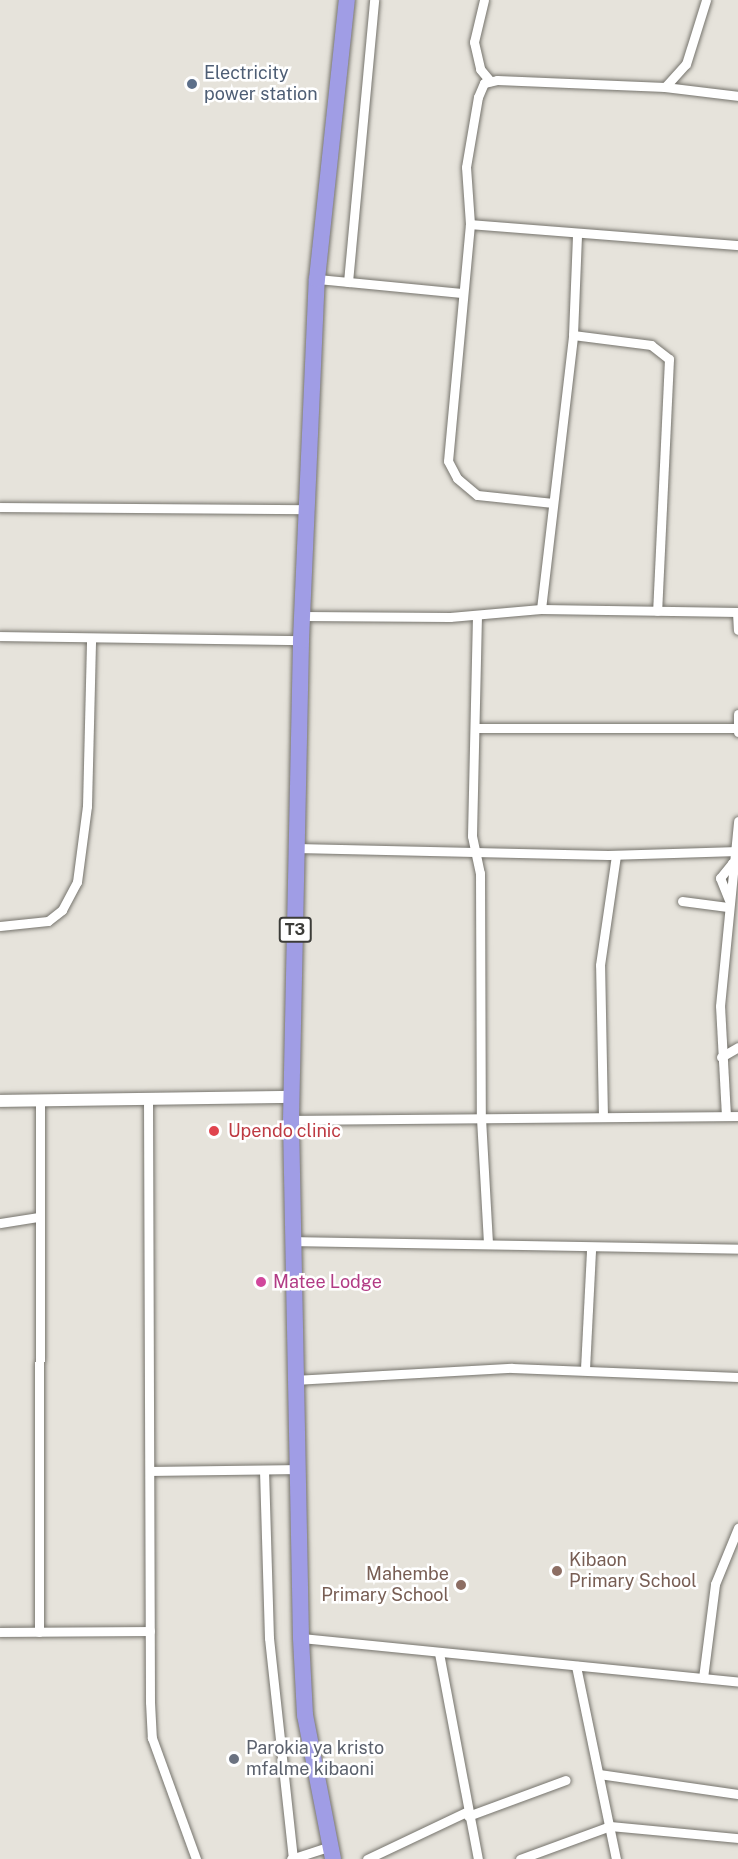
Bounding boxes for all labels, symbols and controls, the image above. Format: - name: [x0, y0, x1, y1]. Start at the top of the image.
- place label: Electricity power station: [204, 63, 318, 106]
- marker: Electricity power station: [185, 77, 199, 91]
- road number: T3: [278, 917, 312, 943]
- place label: Upendo clinic: [228, 1120, 341, 1142]
- marker: Upendo clinic: [205, 1122, 223, 1140]
- place label: Matee Lodge: [273, 1271, 382, 1293]
- marker: Matee Lodge: [254, 1275, 268, 1289]
- place label: Kibaon Primary School: [569, 1550, 697, 1592]
- place label: Mahembe Primary School: [321, 1564, 449, 1606]
- marker: Kibaon Primary School: [550, 1564, 564, 1578]
- marker: Mahembe Primary School: [454, 1578, 468, 1592]
- place label: Parokia ya kristo mfalme kibaoni: [246, 1738, 384, 1780]
- marker: Parokia ya kristo mfalme kibaoni: [227, 1752, 241, 1766]

